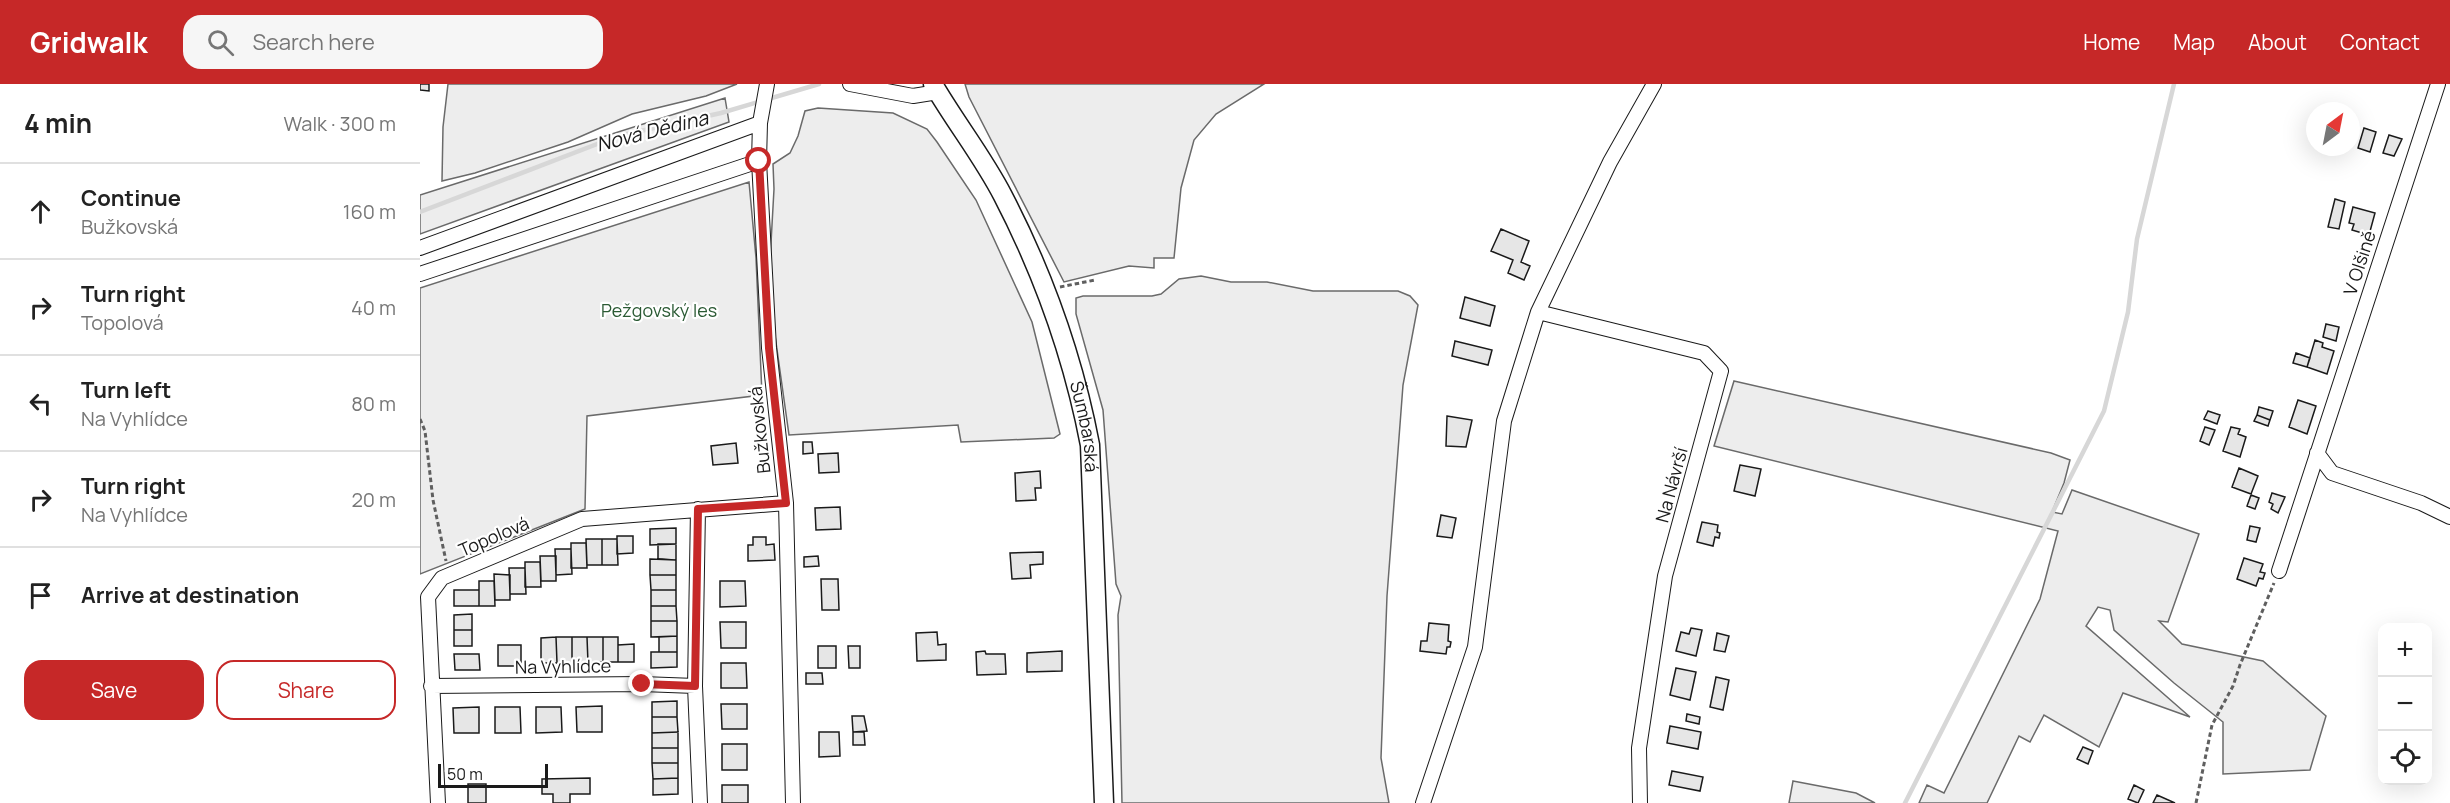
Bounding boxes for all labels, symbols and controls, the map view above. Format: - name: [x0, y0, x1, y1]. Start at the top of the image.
- search box: [183, 15, 603, 69]
- text: Gridwalk: [30, 23, 147, 61]
- icon: search: [204, 26, 237, 59]
- text: Search here: [252, 27, 375, 57]
- text: Home: [2083, 28, 2140, 56]
- text: Map: [2173, 28, 2215, 56]
- text: About: [2248, 28, 2307, 56]
- text: Contact: [2340, 28, 2420, 56]
- north arrow: [2306, 102, 2360, 156]
- water label: Nová Dědina: [593, 103, 712, 157]
- text: 4 min: [24, 105, 92, 141]
- text: Walk · 300 m: [284, 110, 396, 137]
- route start: [745, 147, 771, 173]
- text: Continue: [81, 183, 181, 213]
- icon: ahead: [24, 195, 57, 228]
- text: 160 m: [343, 198, 396, 225]
- text: Bužkovská: [81, 213, 178, 240]
- street label: V Olšině: [2337, 227, 2381, 298]
- text: Turn right: [81, 279, 186, 309]
- icon: right: [24, 291, 57, 324]
- text: 40 m: [351, 294, 396, 321]
- park label: Pežgovský les: [601, 298, 717, 322]
- text: Topolová: [81, 309, 164, 336]
- text: Turn left: [81, 375, 171, 405]
- street label: Šumbarská: [1065, 378, 1104, 473]
- street label: Bužkovská: [742, 385, 776, 475]
- icon: left: [24, 387, 57, 420]
- text: 80 m: [351, 390, 396, 417]
- text: Na Vyhlídce: [81, 405, 188, 432]
- street label: Na Návrší: [1650, 445, 1693, 525]
- text: Turn right: [81, 471, 186, 501]
- icon: right: [24, 483, 57, 516]
- text: 20 m: [351, 486, 396, 513]
- text: Na Vyhlídce: [81, 501, 188, 528]
- street label: Topolová: [455, 511, 533, 562]
- icon: arrive: [24, 579, 57, 612]
- text: Arrive at destination: [81, 580, 299, 610]
- map controls: [2378, 623, 2432, 785]
- button: +: [2378, 623, 2432, 677]
- street label: Na Vyhlídce: [515, 653, 611, 679]
- button: Save: [24, 660, 204, 720]
- button: Share: [216, 660, 396, 720]
- route end: [628, 670, 654, 696]
- button: −: [2378, 677, 2432, 731]
- button: locate: [2378, 731, 2432, 785]
- scale bar: [438, 761, 548, 788]
- text: 50 m: [447, 763, 483, 785]

